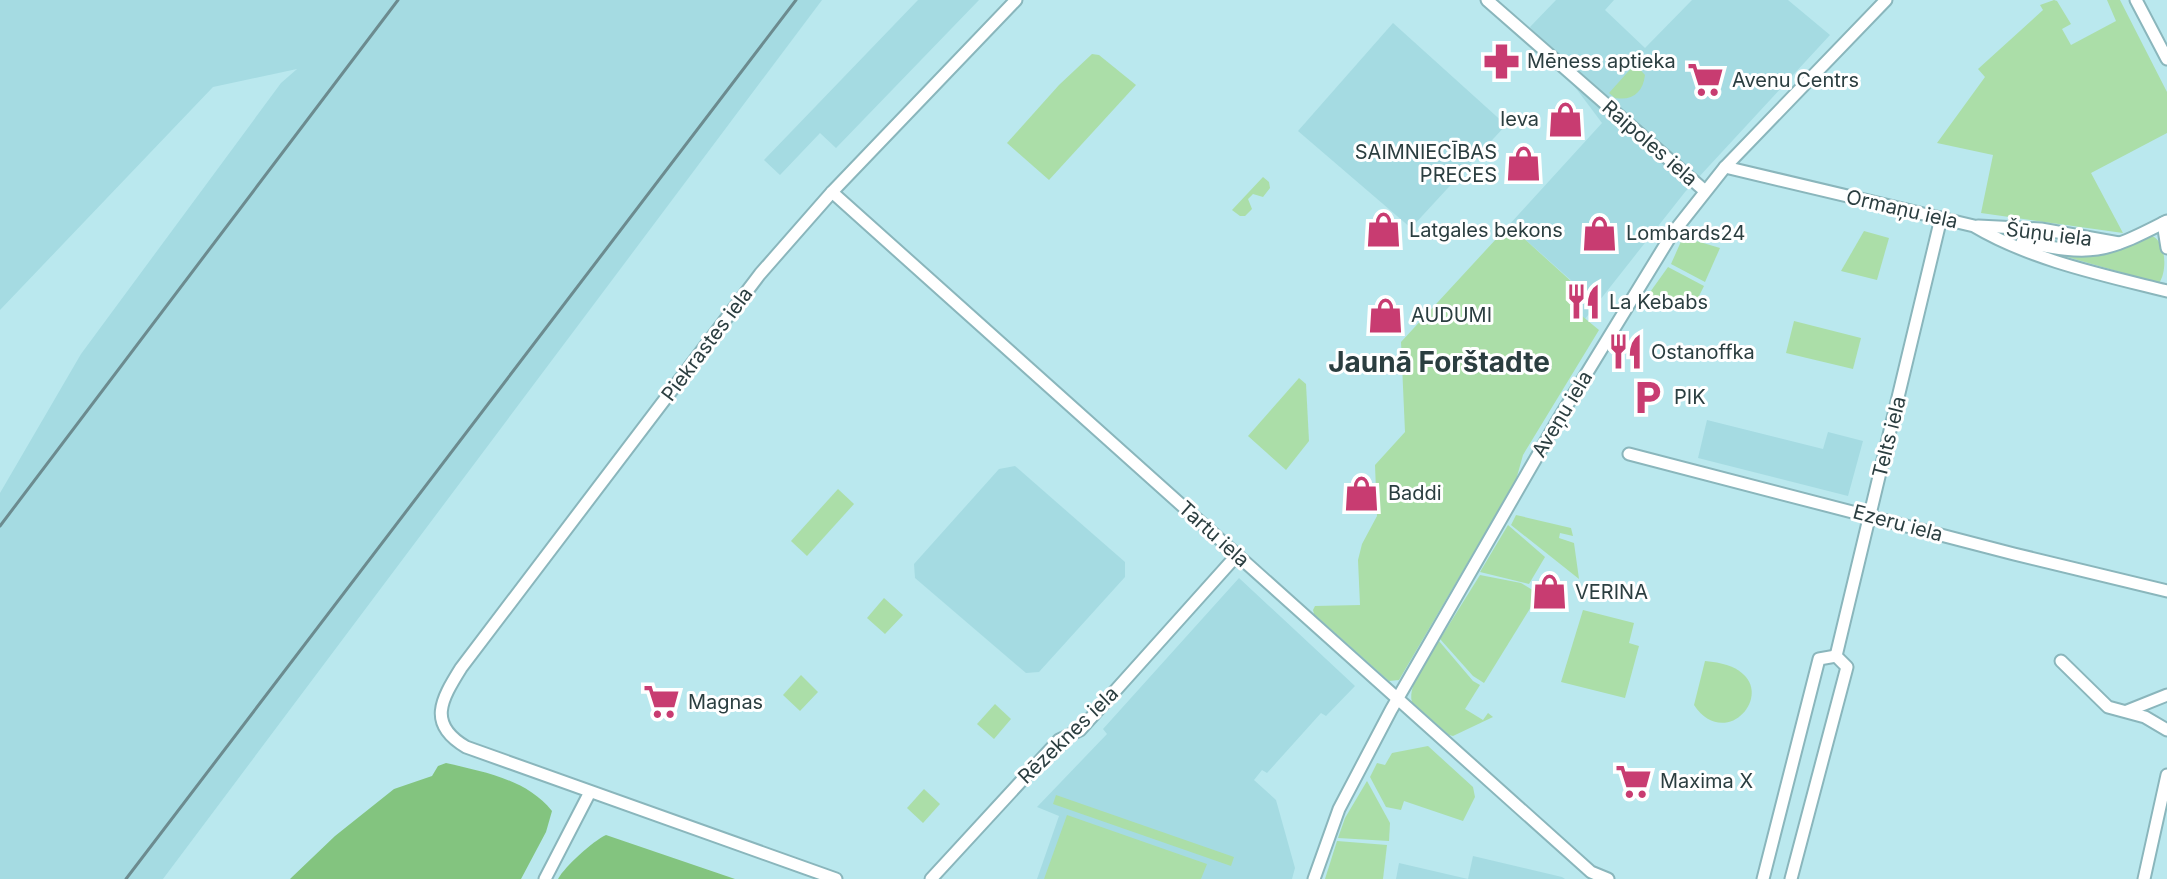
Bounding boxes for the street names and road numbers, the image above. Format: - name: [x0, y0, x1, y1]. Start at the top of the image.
- street label: Raipoles iela: [1597, 95, 1703, 191]
- street label: Ormaņu iela: [1844, 185, 1960, 233]
- street label: Šūņu iela: [2005, 217, 2093, 251]
- street label: Piekrastes iela: [656, 282, 758, 406]
- street label: Aveņu iela: [1527, 366, 1597, 462]
- street label: Telts iela: [1867, 394, 1911, 480]
- street label: Tartu iela: [1174, 496, 1254, 572]
- street label: Ezeru iela: [1850, 500, 1946, 546]
- street label: Rēzeknes iela: [1013, 681, 1123, 789]

